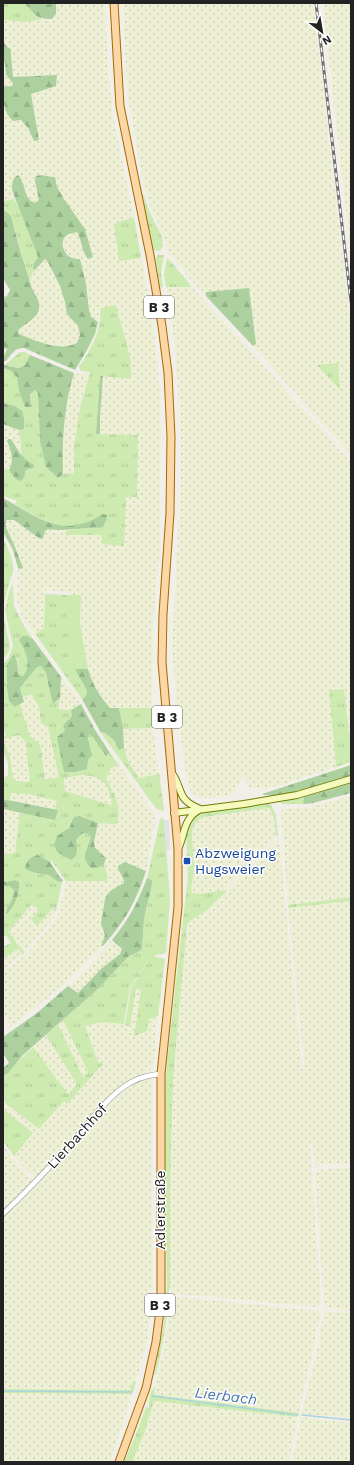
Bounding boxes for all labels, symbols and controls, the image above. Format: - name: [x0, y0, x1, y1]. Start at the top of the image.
- north arrow: [302, 12, 342, 52]
- text: N: [320, 32, 334, 48]
- road number: B 3: [144, 296, 174, 318]
- road number: B 3: [152, 706, 182, 728]
- place label: Abzweigung Hugsweier: [195, 845, 276, 877]
- marker: Abzweigung Hugsweier: [182, 856, 192, 866]
- street label: Lierbachhof: [44, 1100, 111, 1172]
- street label: Adlerstraße: [152, 1170, 168, 1250]
- road number: B 3: [145, 1294, 175, 1316]
- water label: Lierbach: [194, 1383, 258, 1409]

